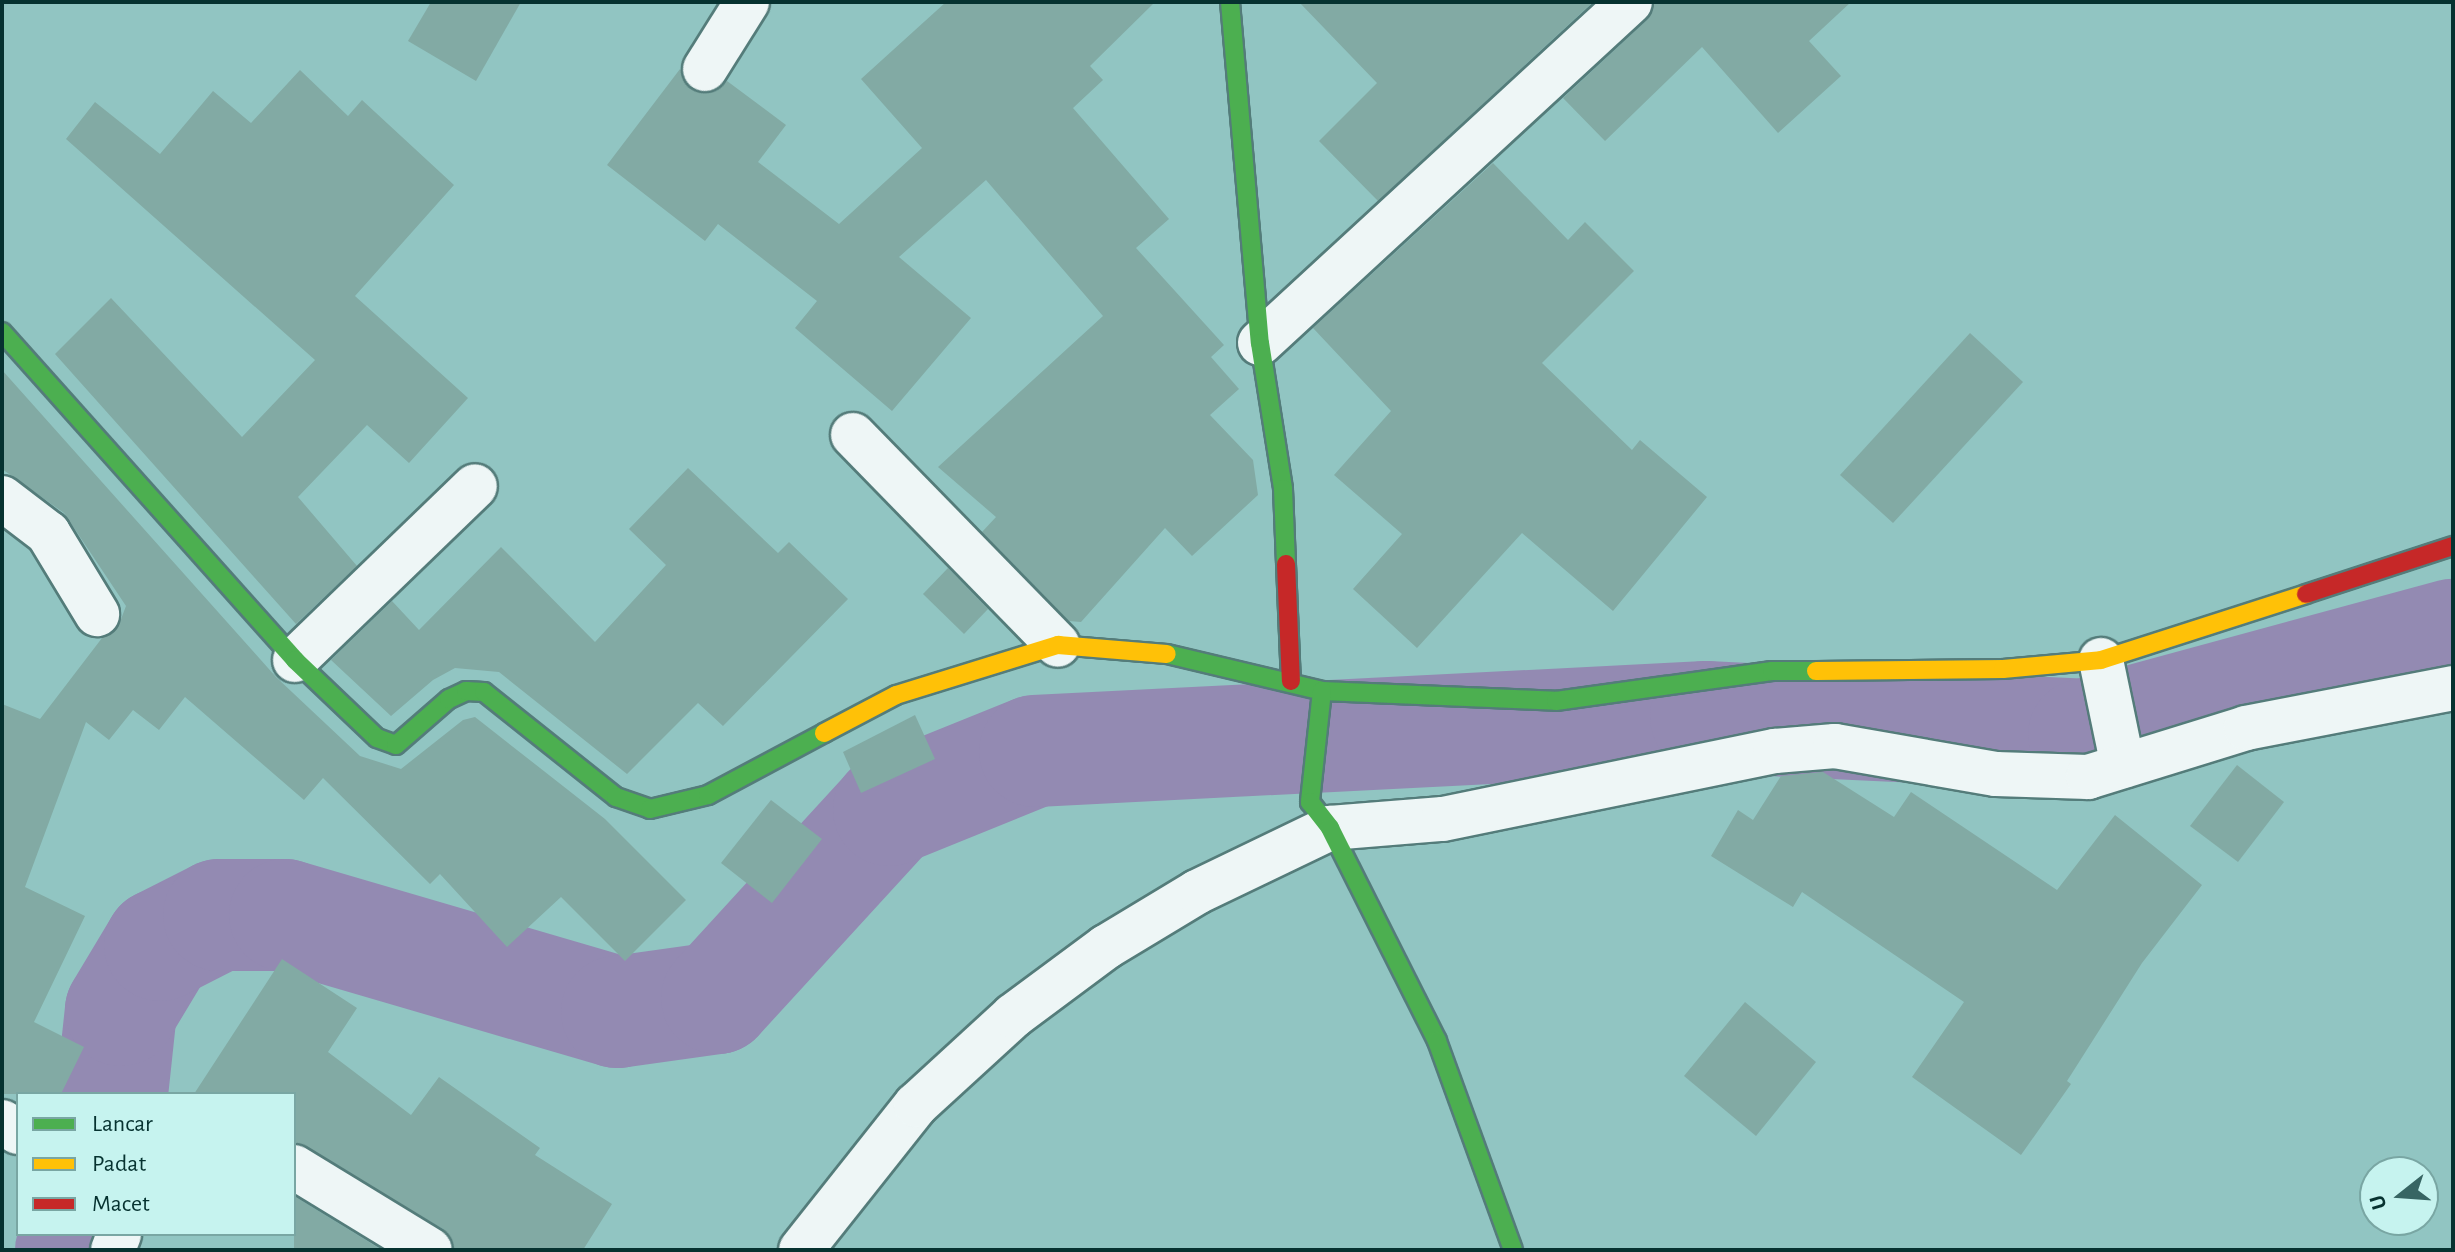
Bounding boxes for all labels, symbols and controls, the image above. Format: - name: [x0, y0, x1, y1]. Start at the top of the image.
- legend: [16, 1092, 296, 1236]
- text: Lancar: [92, 1112, 153, 1136]
- text: Padat: [92, 1152, 146, 1176]
- north arrow: [2359, 1156, 2439, 1236]
- text: Macet: [92, 1192, 150, 1216]
- text: U: [2365, 1193, 2391, 1212]

